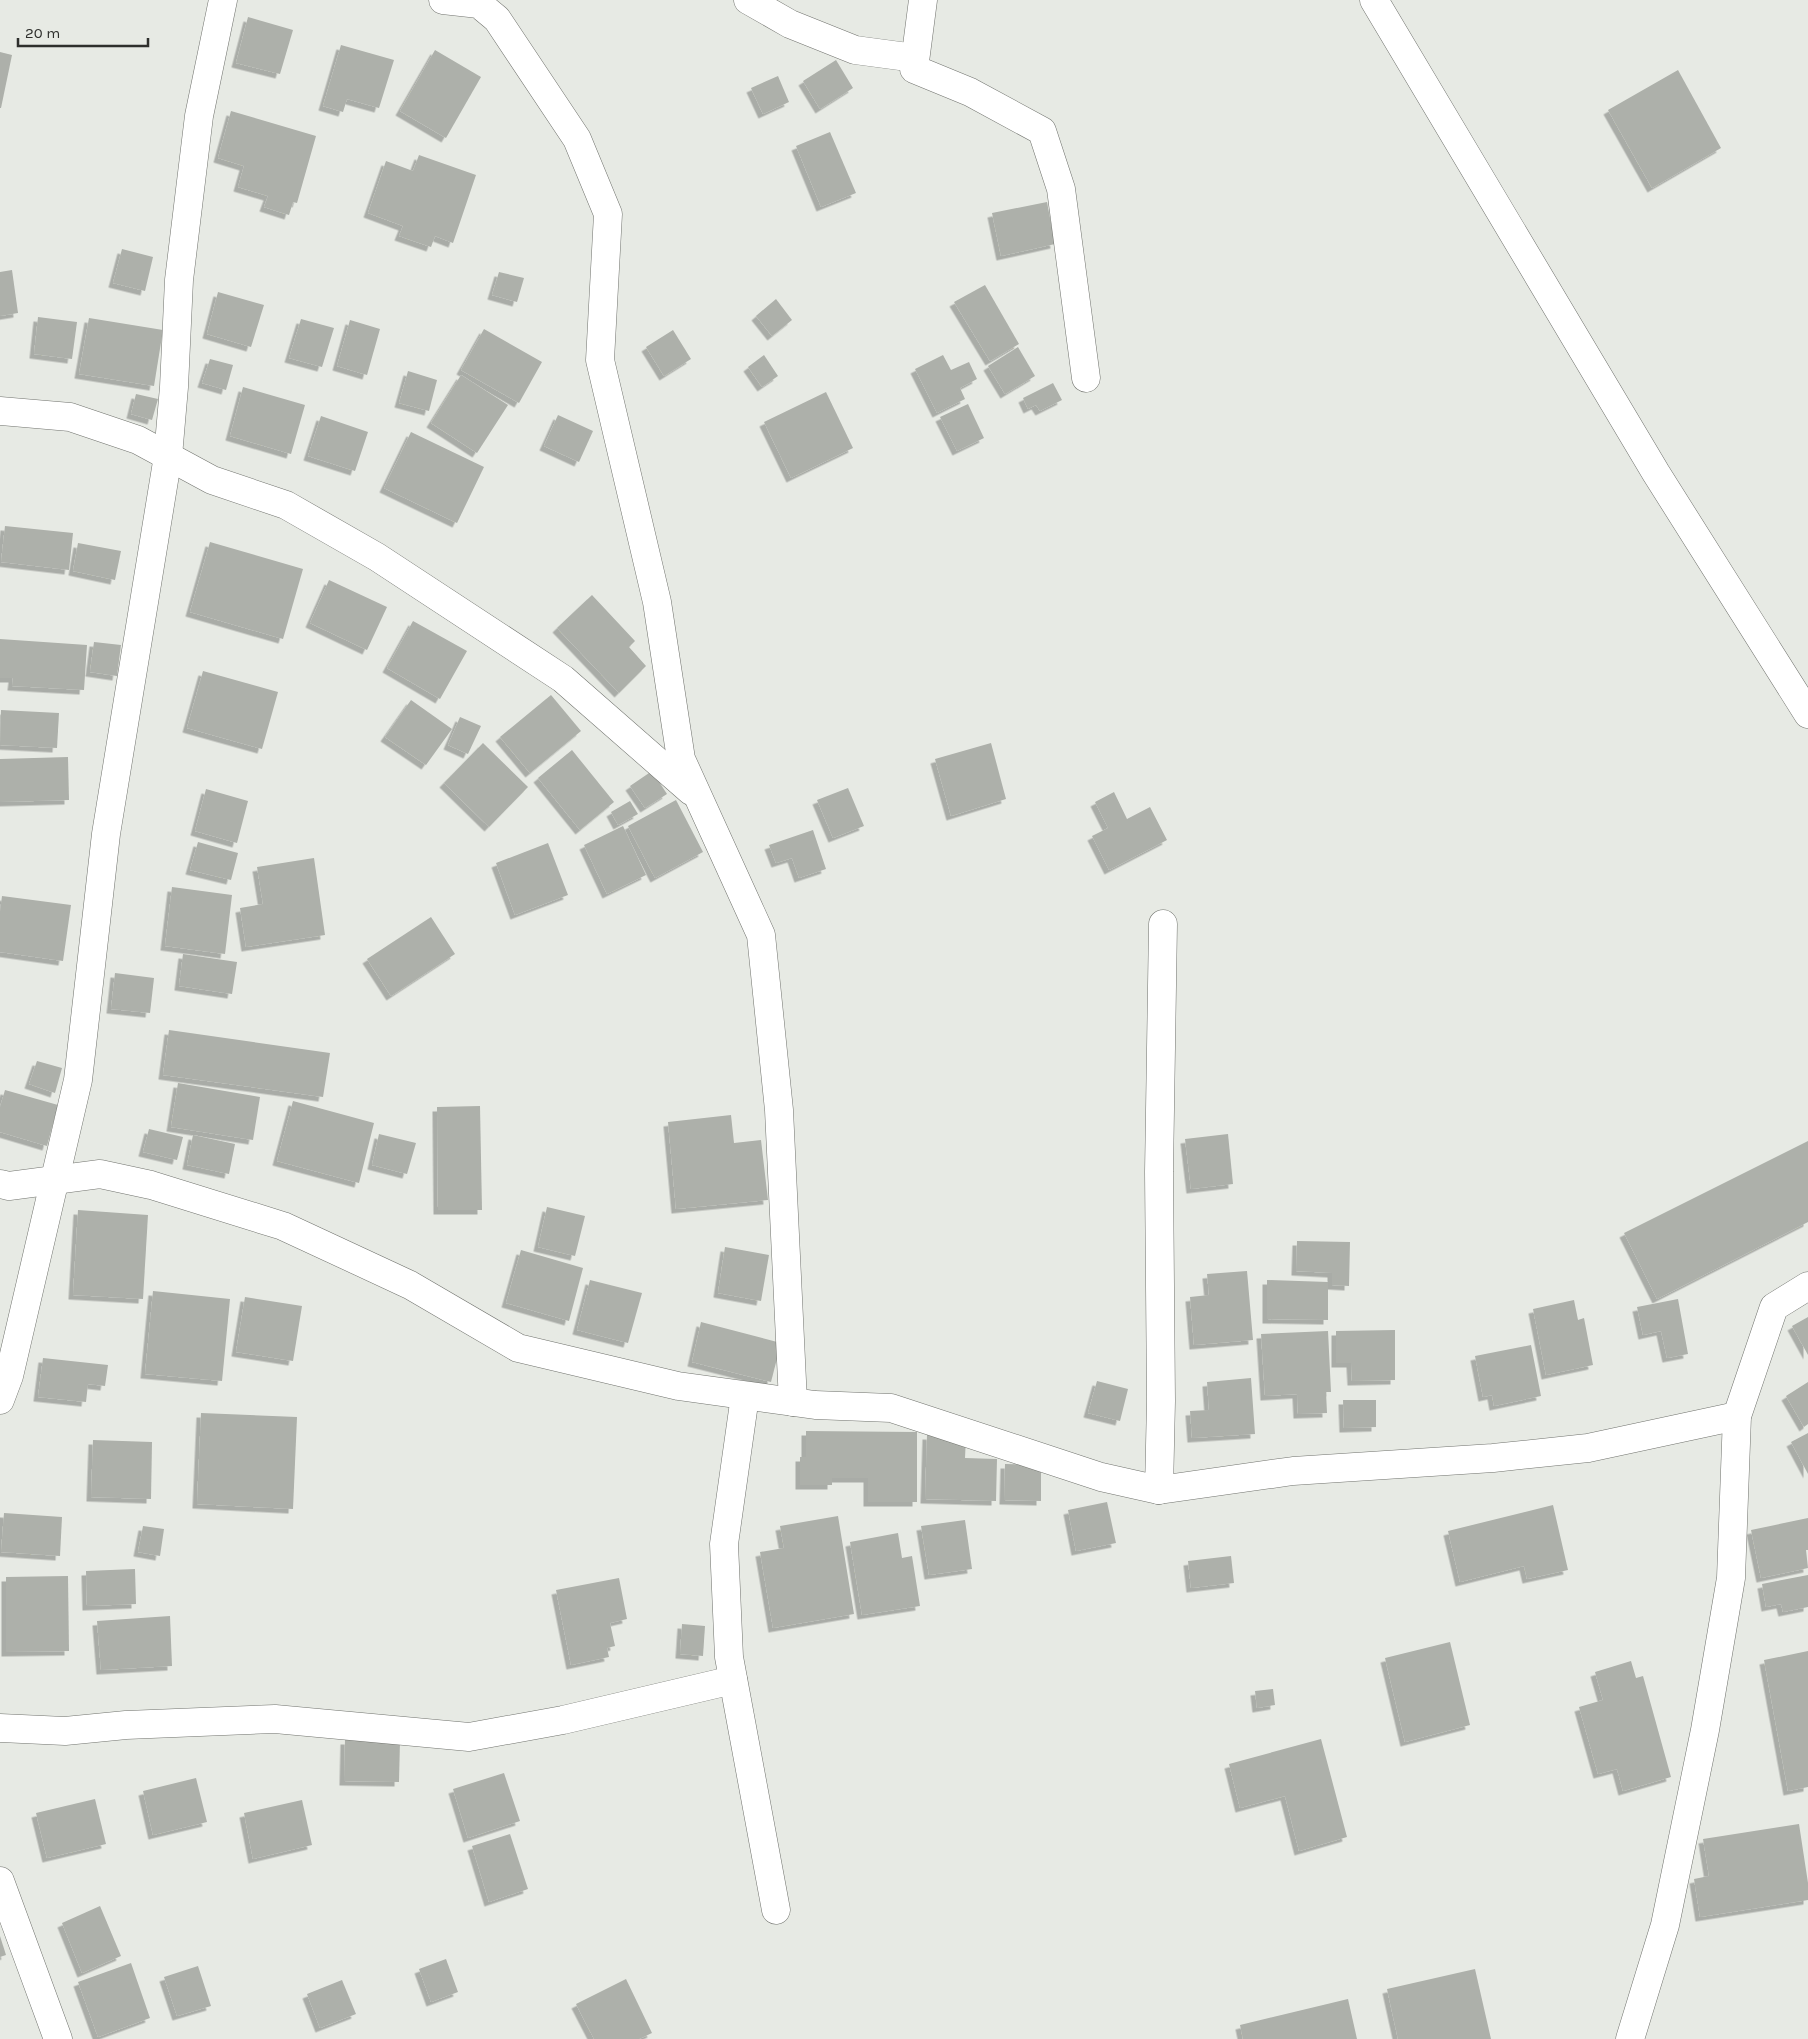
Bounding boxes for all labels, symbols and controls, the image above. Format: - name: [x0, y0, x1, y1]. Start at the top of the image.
- scale bar: [18, 15, 148, 47]
- text: 20 m: [25, 24, 60, 42]

